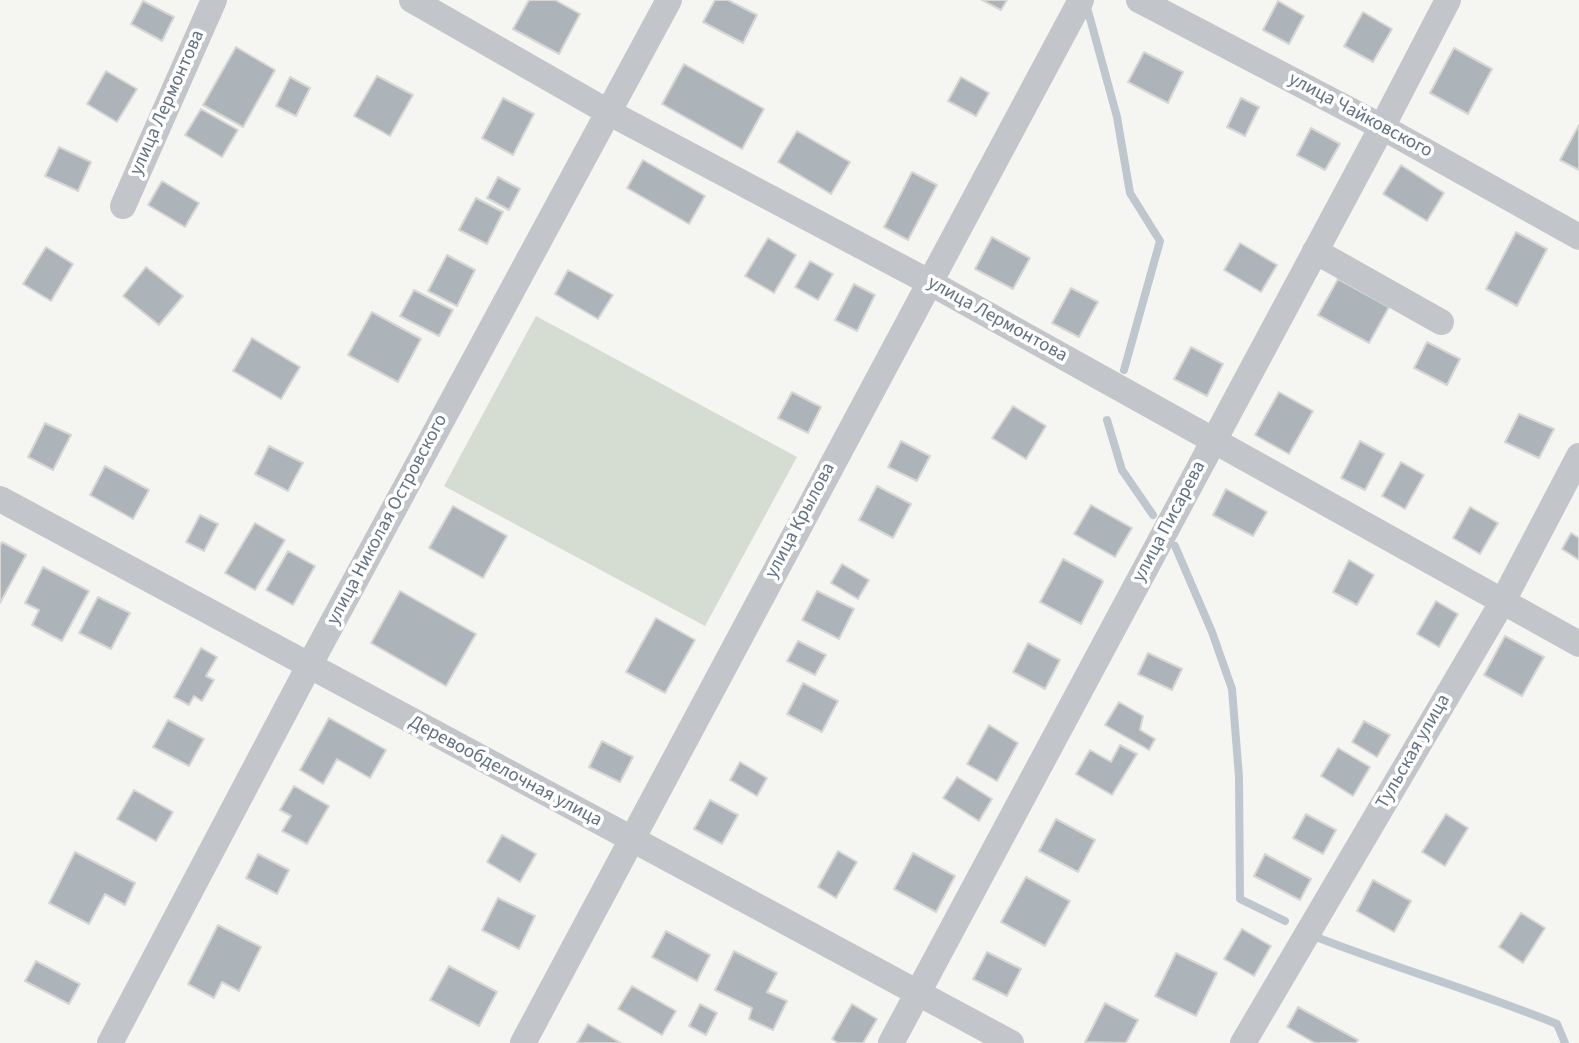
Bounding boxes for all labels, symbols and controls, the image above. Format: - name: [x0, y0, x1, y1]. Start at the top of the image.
- street label: улица Лермонтова: [126, 27, 210, 179]
- street label: улица Чайковского: [1284, 68, 1436, 164]
- street label: улица Лермонтова: [923, 272, 1071, 368]
- street label: улица Николая Островского: [323, 411, 453, 629]
- street label: улица Писарева: [1129, 458, 1211, 586]
- street label: улица Крылова: [761, 459, 841, 583]
- street label: Тульская улица: [1372, 691, 1456, 813]
- street label: Деревообделочная улица: [404, 711, 606, 833]

